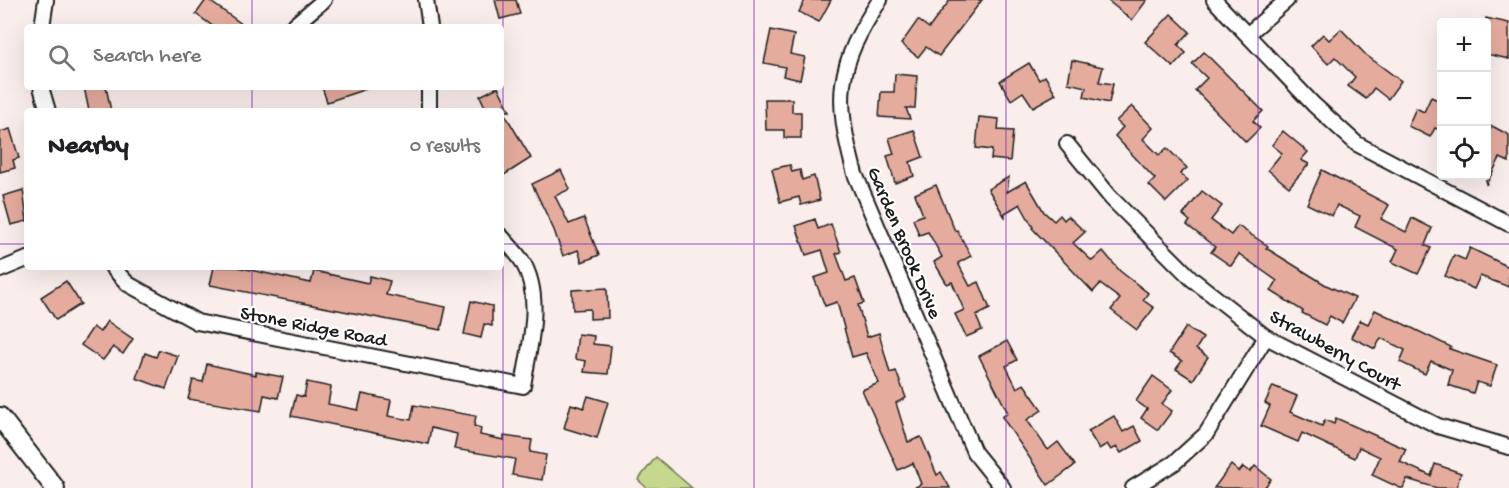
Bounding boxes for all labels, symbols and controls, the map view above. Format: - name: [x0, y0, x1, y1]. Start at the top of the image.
- map controls: [1437, 18, 1491, 180]
- button: +: [1437, 18, 1491, 72]
- search box: [24, 24, 504, 90]
- icon: search: [45, 41, 78, 74]
- text: Search here: [93, 44, 201, 70]
- button: −: [1437, 72, 1491, 126]
- button: locate: [1437, 126, 1491, 180]
- text: Nearby: [48, 132, 129, 163]
- text: 0 results: [410, 136, 480, 159]
- street label: Garden Brook Drive: [860, 164, 945, 323]
- street label: Stone Ridge Road: [238, 303, 391, 354]
- street label: Strawberry Court: [1265, 306, 1406, 399]

